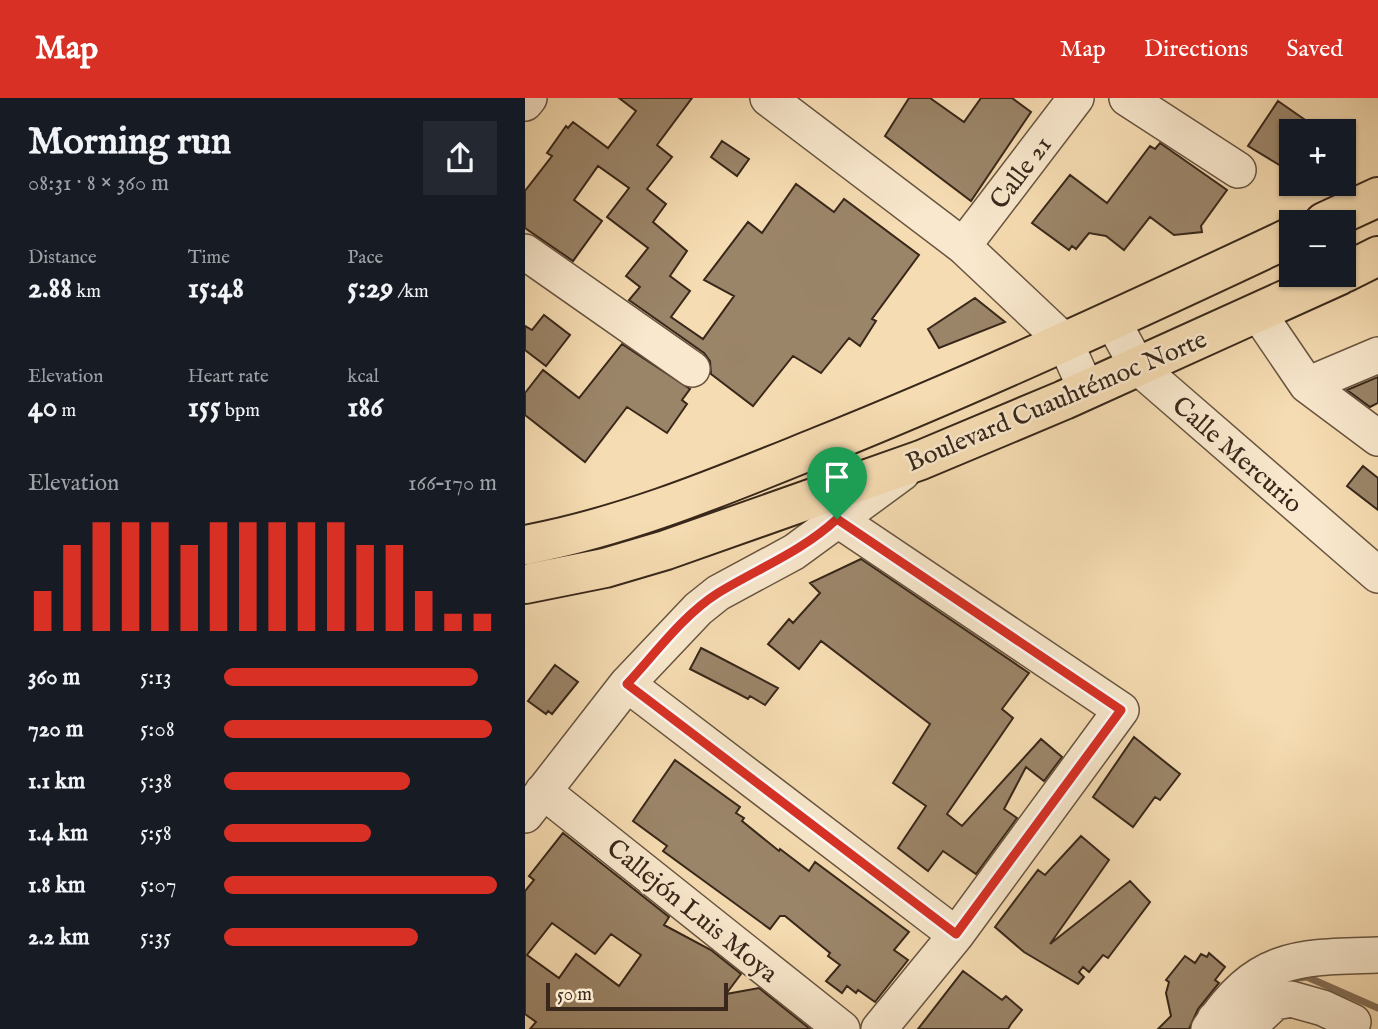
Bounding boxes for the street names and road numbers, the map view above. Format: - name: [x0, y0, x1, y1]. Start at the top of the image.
- street label: Calle 21: [983, 130, 1059, 216]
- street label: Boulevard Cuauhtémoc Norte: [901, 323, 1212, 480]
- street label: Calle Mercurio: [1165, 389, 1309, 521]
- street label: Callejón Luis Moya: [600, 832, 785, 991]

